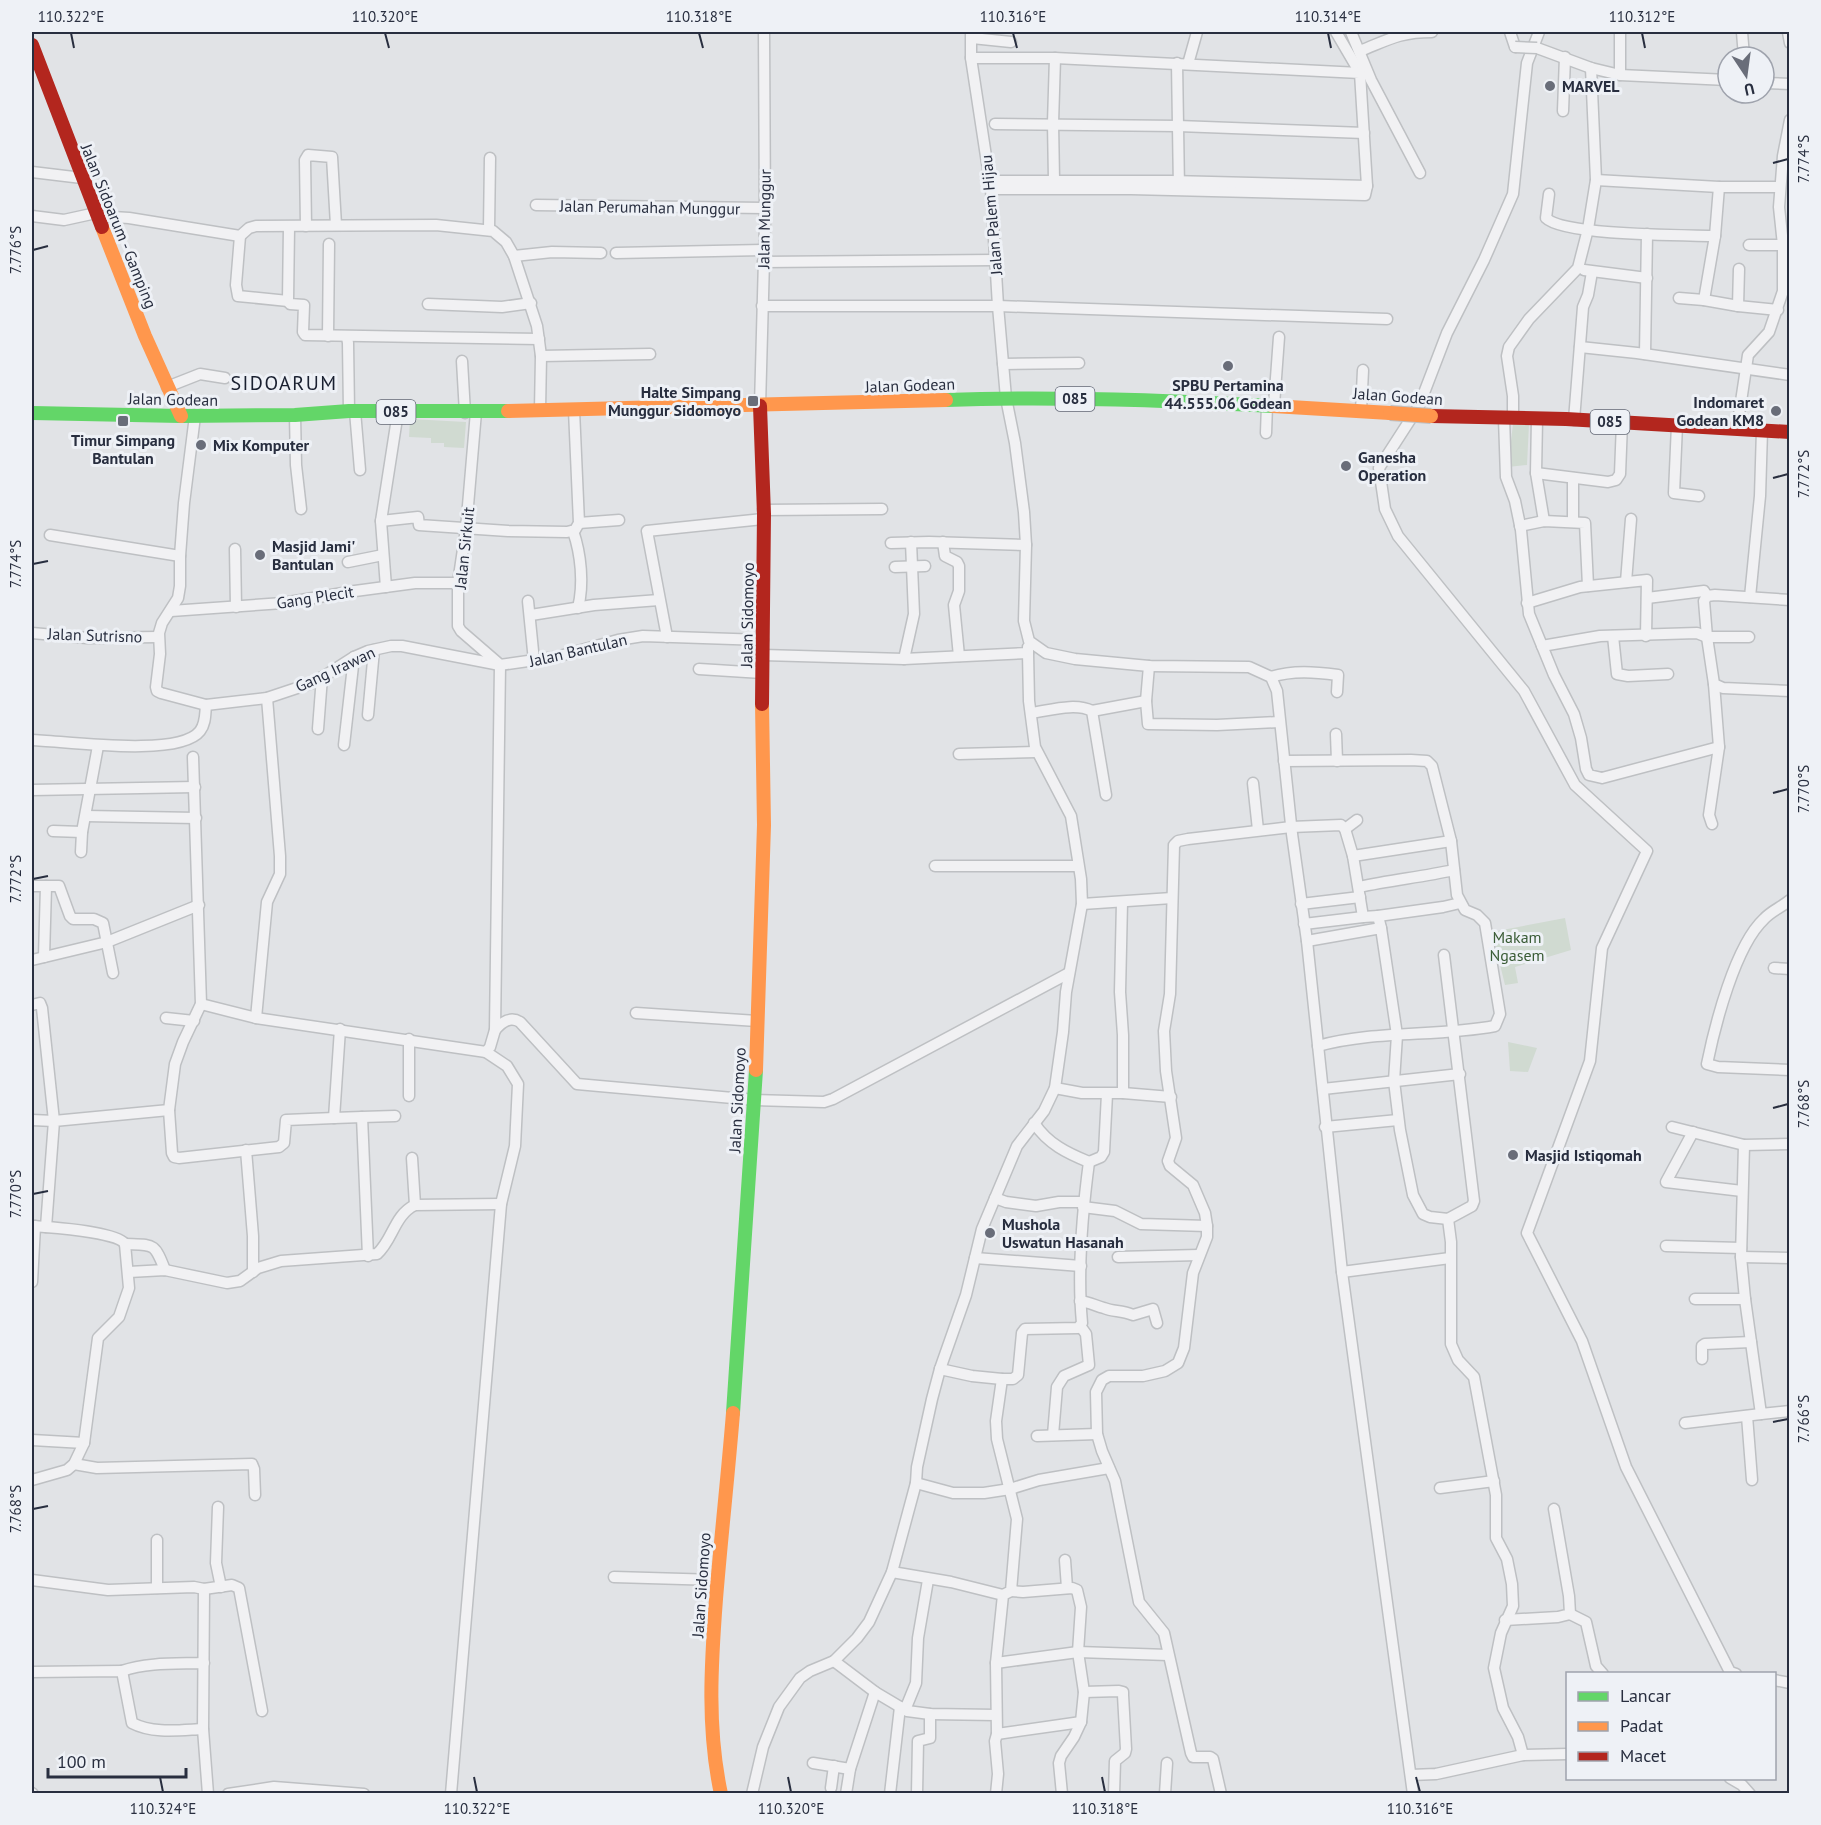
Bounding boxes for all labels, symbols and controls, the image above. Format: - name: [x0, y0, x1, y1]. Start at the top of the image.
- text: 110.322°E: [38, 7, 104, 26]
- text: 110.320°E: [352, 7, 418, 26]
- text: 110.318°E: [666, 7, 732, 26]
- text: 110.316°E: [980, 7, 1046, 26]
- text: 110.314°E: [1295, 7, 1361, 26]
- text: 110.312°E: [1609, 7, 1675, 26]
- north arrow: [1716, 45, 1776, 105]
- place label: MARVEL: [1562, 76, 1620, 96]
- marker: MARVEL: [1543, 79, 1557, 93]
- text: U: [1742, 79, 1757, 100]
- text: 7.774°S: [1794, 135, 1813, 183]
- street label: Jalan Sidoarum - Gamping: [76, 140, 161, 311]
- street label: Jalan Palem Hijau: [976, 154, 1006, 277]
- street label: Jalan Munggur: [753, 169, 775, 270]
- street label: Jalan Perumahan Munggur: [558, 195, 741, 219]
- text: 7.776°S: [6, 226, 25, 274]
- marker: SPBU Pertamina 44.555.06 Godean: [1221, 359, 1235, 373]
- district label: SIDOARUM: [230, 370, 338, 396]
- street label: Jalan Godean: [864, 373, 955, 397]
- place label: SPBU Pertamina 44.555.06 Godean: [1165, 375, 1291, 413]
- place label: Halte Simpang Munggur Sidomoyo: [608, 382, 741, 420]
- street label: Jalan Godean: [1351, 383, 1444, 409]
- road number: 085: [1056, 387, 1094, 411]
- street label: Jalan Godean: [127, 388, 218, 410]
- place label: Indomaret Godean KM8: [1676, 392, 1764, 430]
- marker: Halte Simpang Munggur Sidomoyo: [746, 394, 760, 408]
- road number: 085: [376, 400, 416, 424]
- marker: Indomaret Godean KM8: [1769, 404, 1783, 418]
- road number: 085: [1590, 410, 1630, 434]
- marker: Timur Simpang Bantulan: [116, 414, 130, 428]
- place label: Timur Simpang Bantulan: [71, 430, 175, 468]
- place label: Mix Komputer: [213, 435, 310, 455]
- marker: Mix Komputer: [194, 438, 208, 452]
- place label: Ganesha Operation: [1358, 447, 1426, 485]
- text: 7.772°S: [1794, 450, 1813, 498]
- marker: Ganesha Operation: [1339, 459, 1353, 473]
- street label: Jalan Sirkuit: [450, 505, 478, 591]
- place label: Masjid Jami' Bantulan: [272, 536, 355, 574]
- text: 7.774°S: [6, 540, 25, 588]
- marker: Masjid Jami' Bantulan: [253, 548, 267, 562]
- street label: Jalan Sidomoyo: [736, 562, 758, 669]
- street label: Gang Plecit: [275, 581, 356, 613]
- street label: Jalan Sutrisno: [46, 623, 143, 647]
- street label: Jalan Bantulan: [526, 629, 629, 671]
- street label: Gang Irawan: [292, 642, 378, 696]
- text: 7.770°S: [1794, 765, 1813, 813]
- text: 7.772°S: [6, 855, 25, 903]
- park label: Makam Ngasem: [1489, 927, 1545, 965]
- street label: Jalan Sidomoyo: [724, 1047, 750, 1154]
- text: 7.768°S: [1794, 1080, 1813, 1128]
- place label: Masjid Istiqomah: [1525, 1145, 1642, 1165]
- marker: Masjid Istiqomah: [1506, 1148, 1520, 1162]
- text: 7.770°S: [6, 1170, 25, 1218]
- place label: Mushola Uswatun Hasanah: [1002, 1214, 1124, 1252]
- marker: Mushola Uswatun Hasanah: [983, 1226, 997, 1240]
- text: 7.766°S: [1794, 1395, 1813, 1443]
- text: 7.768°S: [6, 1485, 25, 1533]
- street label: Jalan Sidomoyo: [687, 1532, 715, 1639]
- legend: [1566, 1672, 1776, 1780]
- text: Lancar: [1620, 1684, 1671, 1707]
- text: Padat: [1620, 1714, 1663, 1737]
- scale bar: [48, 1741, 186, 1779]
- text: Macet: [1620, 1744, 1666, 1767]
- text: 100 m: [57, 1750, 106, 1773]
- text: 110.324°E: [130, 1799, 196, 1818]
- text: 110.322°E: [444, 1799, 510, 1818]
- text: 110.320°E: [758, 1799, 824, 1818]
- text: 110.318°E: [1072, 1799, 1138, 1818]
- text: 110.316°E: [1387, 1799, 1453, 1818]

